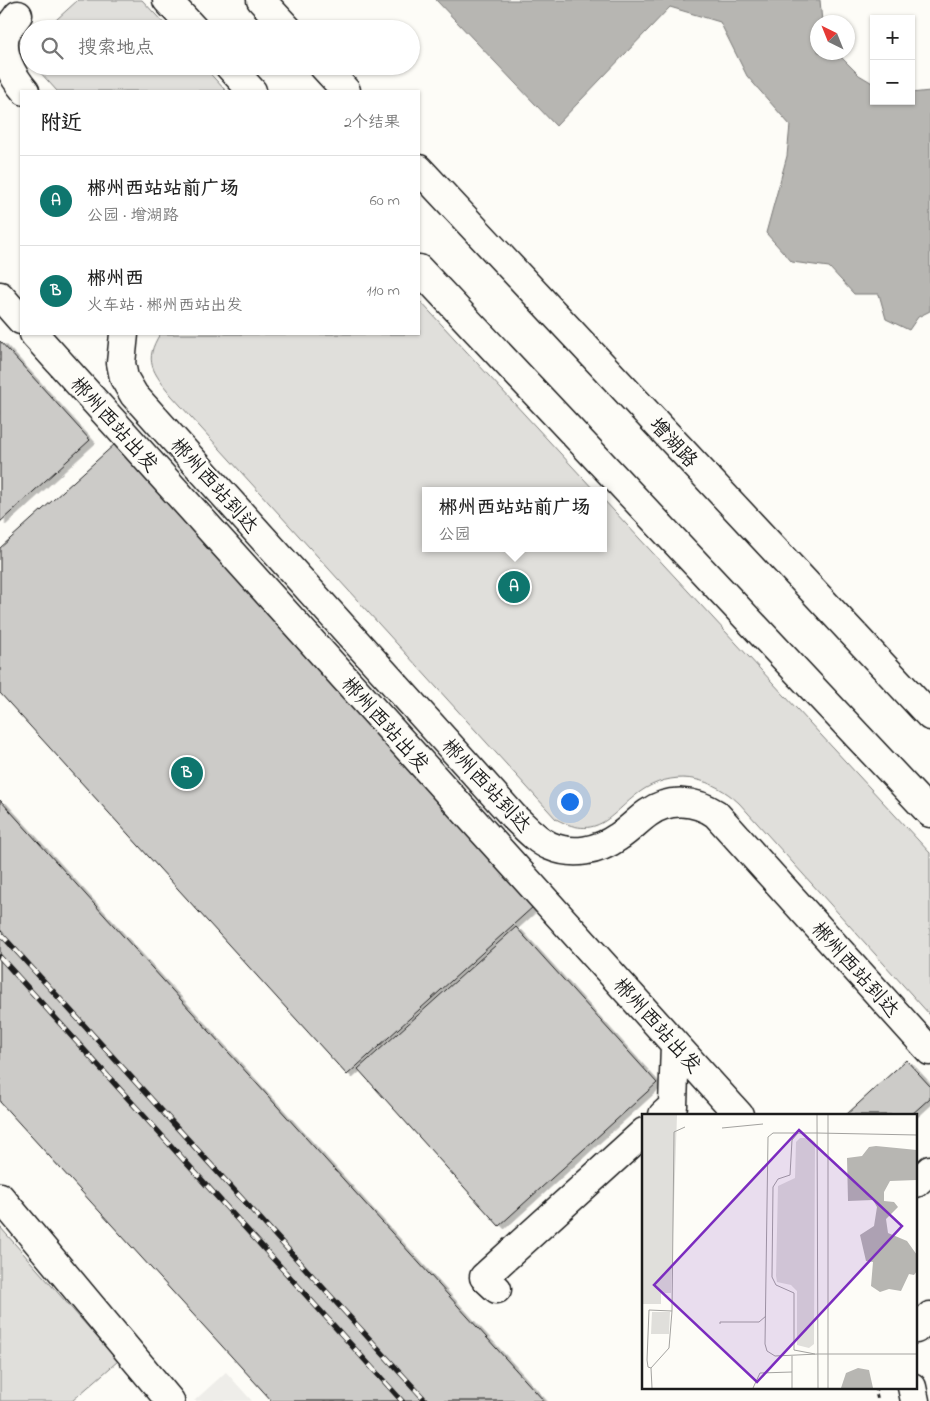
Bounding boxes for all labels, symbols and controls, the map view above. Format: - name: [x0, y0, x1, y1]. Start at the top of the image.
- north arrow: [810, 15, 855, 60]
- map controls: [870, 15, 915, 105]
- button: +: [870, 15, 915, 60]
- search box: [20, 20, 420, 75]
- icon: search: [38, 34, 66, 62]
- text: 搜索地点: [78, 35, 154, 62]
- button: −: [870, 60, 915, 105]
- text: 附近: [40, 109, 82, 139]
- text: 2个结果: [344, 111, 400, 135]
- text: 郴州西站站前广场: [87, 176, 239, 203]
- text: A: [51, 189, 61, 213]
- text: 60 m: [370, 189, 400, 213]
- text: 公园 · 增湖路: [87, 204, 178, 228]
- text: 郴州西: [87, 266, 144, 293]
- text: B: [51, 279, 61, 303]
- text: 110 m: [366, 279, 400, 303]
- text: 火车站 · 郴州西站出发: [87, 294, 242, 318]
- street label: 郴州西站出发: [62, 371, 164, 480]
- street label: 增湖路: [641, 412, 704, 476]
- street label: 郴州西站到达: [162, 432, 264, 541]
- popup: [422, 487, 607, 552]
- text: 郴州西站站前广场: [438, 495, 591, 522]
- text: 公园: [438, 523, 471, 547]
- pin: A: [498, 568, 530, 606]
- street label: 郴州西站出发: [333, 671, 435, 780]
- street label: 郴州西站到达: [434, 733, 537, 840]
- pin: B: [171, 754, 203, 792]
- your location: [557, 789, 583, 815]
- street label: 郴州西站到达: [803, 916, 905, 1025]
- street label: 郴州西站出发: [605, 972, 707, 1081]
- inset map: [642, 1114, 918, 1388]

